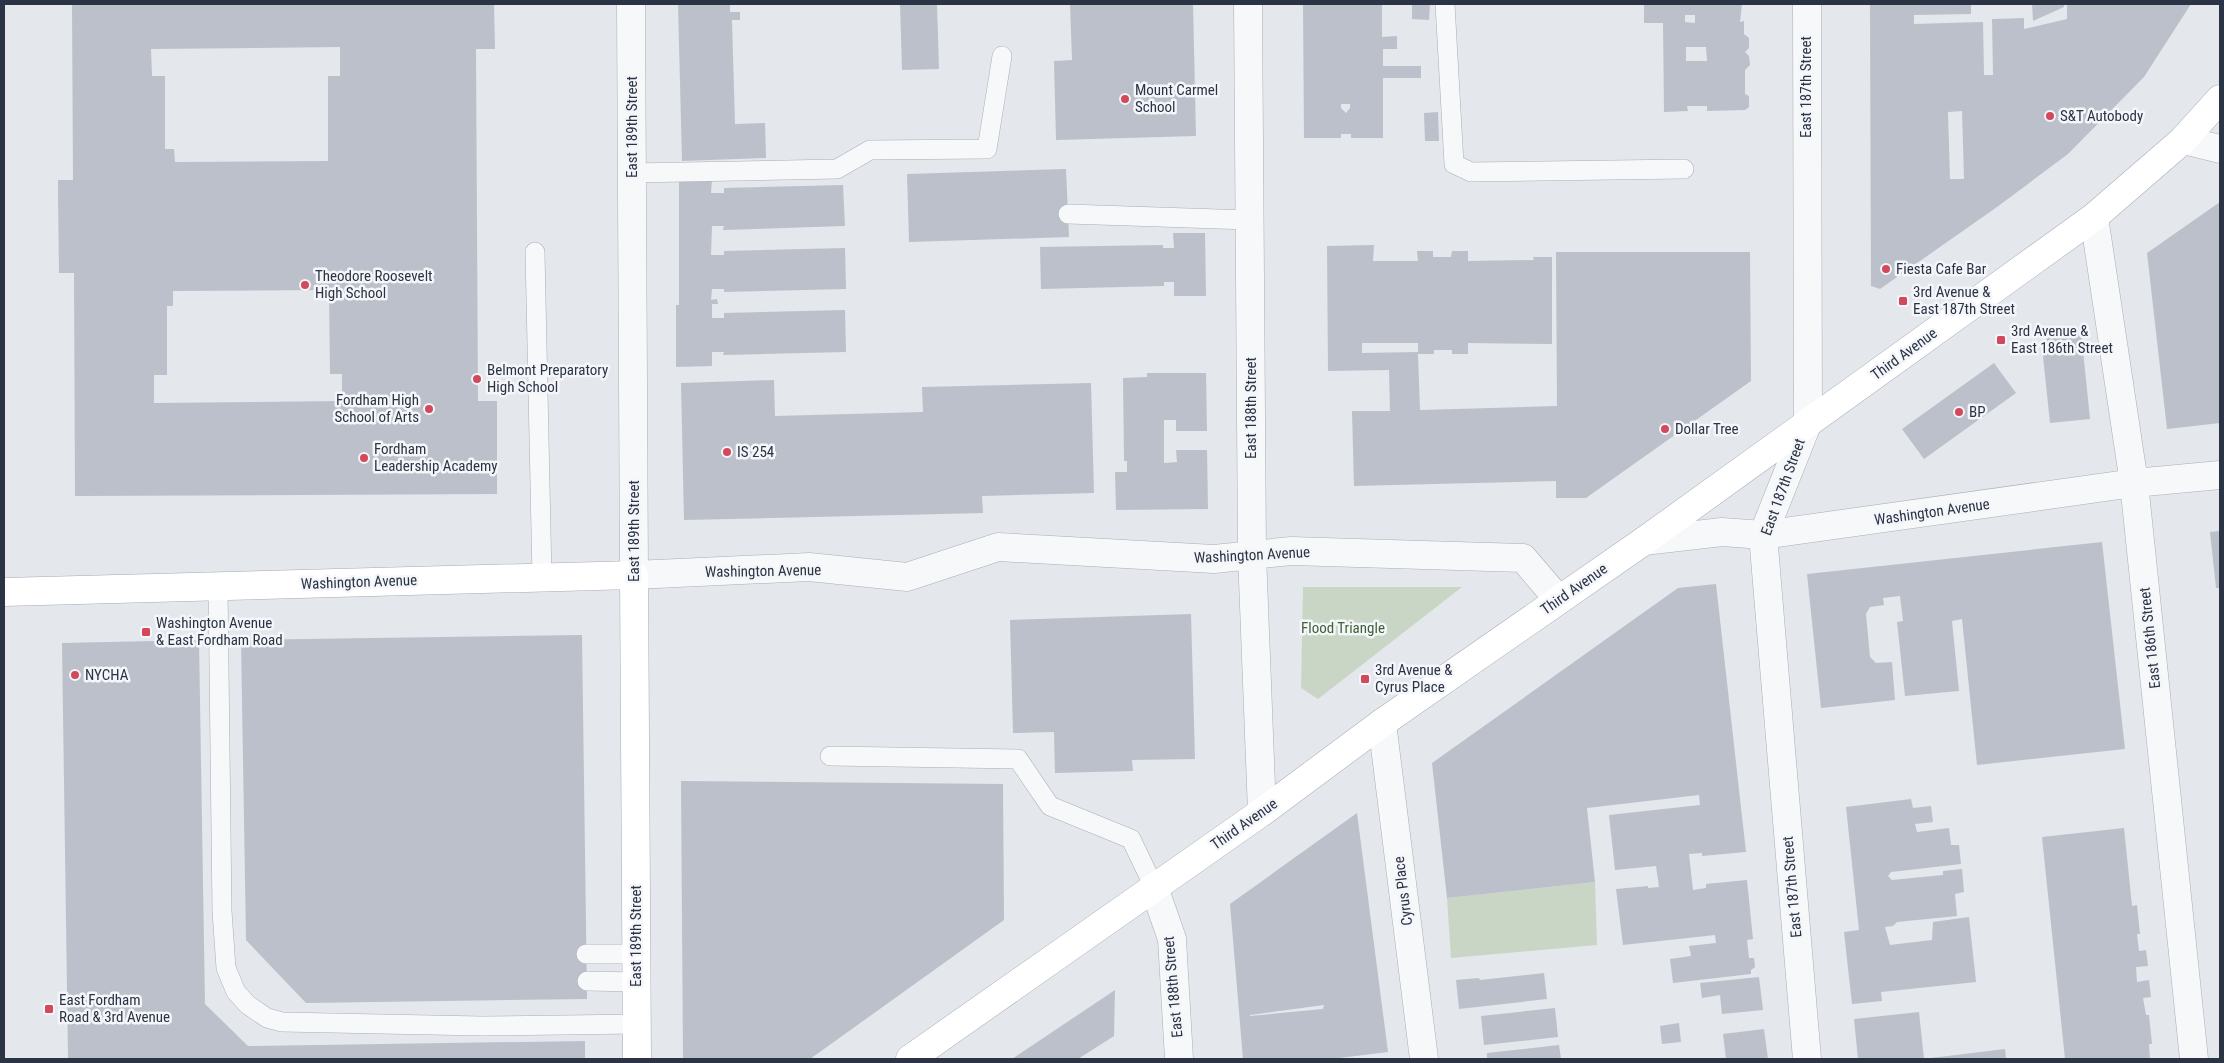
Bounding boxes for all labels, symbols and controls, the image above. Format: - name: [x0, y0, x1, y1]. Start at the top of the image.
- street label: East 187th Street: [1797, 36, 1815, 138]
- street label: East 189th Street: [623, 76, 641, 178]
- place label: Mount Carmel School: [1135, 81, 1218, 116]
- marker: Mount Carmel School: [1119, 93, 1131, 105]
- place label: S&T Autobody: [2060, 107, 2143, 125]
- marker: S&T Autobody: [2044, 110, 2056, 122]
- place label: Fiesta Cafe Bar: [1896, 260, 1987, 278]
- marker: Fiesta Cafe Bar: [1880, 263, 1892, 275]
- place label: Theodore Roosevelt High School: [315, 267, 433, 302]
- marker: Theodore Roosevelt High School: [299, 279, 311, 291]
- place label: 3rd Avenue & East 187th Street: [1913, 283, 2015, 318]
- marker: 3rd Avenue & East 187th Street: [1897, 295, 1909, 307]
- place label: 3rd Avenue & East 186th Street: [2011, 322, 2113, 357]
- street label: Third Avenue: [1868, 324, 1940, 384]
- marker: 3rd Avenue & East 186th Street: [1995, 334, 2007, 346]
- street label: East 188th Street: [1242, 357, 1260, 459]
- place label: Belmont Preparatory High School: [487, 361, 608, 396]
- marker: Belmont Preparatory High School: [471, 373, 483, 385]
- place label: Fordham High School of Arts: [335, 391, 419, 426]
- marker: Fordham High School of Arts: [423, 403, 435, 415]
- place label: BP: [1969, 403, 1986, 421]
- marker: BP: [1953, 406, 1965, 418]
- place label: Dollar Tree: [1675, 420, 1739, 438]
- marker: Dollar Tree: [1659, 423, 1671, 435]
- street label: East 187th Street: [1757, 436, 1809, 538]
- place label: Fordham Leadership Academy: [374, 440, 498, 475]
- place label: IS 254: [737, 443, 774, 461]
- marker: IS 254: [721, 446, 733, 458]
- marker: Fordham Leadership Academy: [358, 452, 370, 464]
- street label: East 189th Street: [625, 480, 643, 582]
- street label: Washington Avenue: [1873, 495, 1991, 529]
- street label: Washington Avenue: [1193, 543, 1311, 567]
- street label: Third Avenue: [1537, 560, 1611, 618]
- street label: Washington Avenue: [705, 561, 821, 581]
- street label: Washington Avenue: [301, 571, 417, 593]
- street label: East 186th Street: [2136, 586, 2164, 690]
- place label: Washington Avenue & East Fordham Road: [156, 614, 283, 649]
- park label: Flood Triangle: [1301, 619, 1385, 637]
- marker: Washington Avenue & East Fordham Road: [140, 626, 152, 638]
- place label: 3rd Avenue & Cyrus Place: [1375, 661, 1453, 696]
- place label: NYCHA: [85, 666, 129, 684]
- marker: NYCHA: [69, 669, 81, 681]
- marker: 3rd Avenue & Cyrus Place: [1359, 673, 1371, 685]
- street label: Third Avenue: [1207, 795, 1281, 853]
- street label: East 187th Street: [1779, 835, 1805, 939]
- street label: Cyrus Place: [1390, 855, 1416, 927]
- street label: East 189th Street: [627, 885, 645, 987]
- street label: East 188th Street: [1160, 935, 1186, 1039]
- place label: East Fordham Road & 3rd Avenue: [59, 991, 170, 1026]
- marker: East Fordham Road & 3rd Avenue: [43, 1003, 55, 1015]

